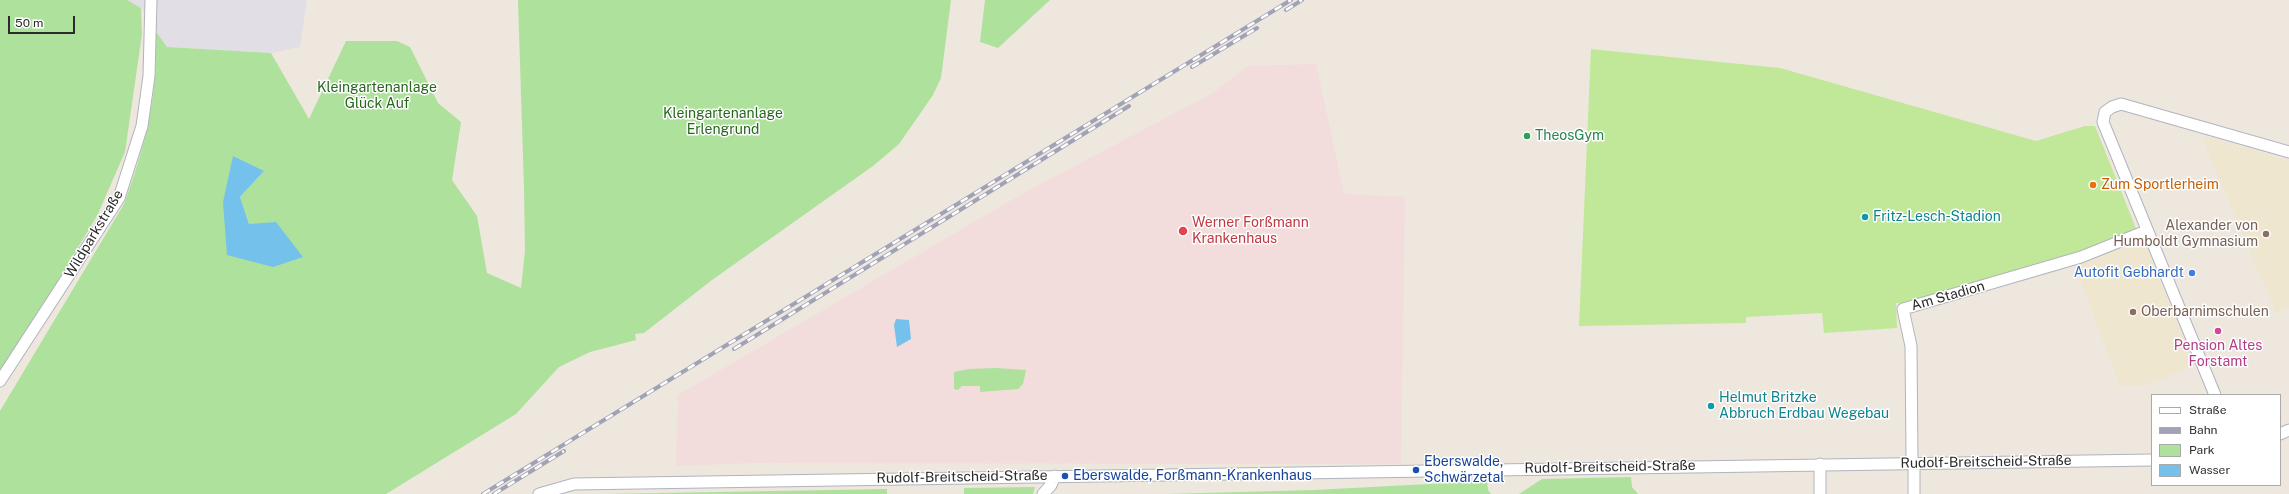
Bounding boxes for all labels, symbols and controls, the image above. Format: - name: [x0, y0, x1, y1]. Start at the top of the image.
- scale bar: [10, 8, 77, 34]
- text: 50 m: [15, 16, 43, 30]
- park label: Kleingartenanlage Glück Auf: [317, 80, 437, 112]
- park label: Kleingartenanlage Erlengrund: [663, 106, 783, 138]
- place label: TheosGym: [1535, 128, 1604, 144]
- marker: TheosGym: [1522, 131, 1532, 141]
- place label: Zum Sportlerheim: [2101, 177, 2219, 193]
- marker: Zum Sportlerheim: [2088, 180, 2098, 190]
- street label: Wildparkstraße: [61, 187, 127, 281]
- place label: Fritz-Lesch-Stadion: [1873, 209, 2001, 225]
- marker: Fritz-Lesch-Stadion: [1860, 212, 1870, 222]
- place label: Werner Forßmann Krankenhaus: [1192, 215, 1309, 248]
- place label: Alexander von Humboldt Gymnasium: [2113, 218, 2258, 250]
- marker: Werner Forßmann Krankenhaus: [1177, 225, 1189, 237]
- marker: Alexander von Humboldt Gymnasium: [2261, 229, 2271, 239]
- place label: Autofit Gebhardt: [2074, 265, 2184, 281]
- marker: Autofit Gebhardt: [2187, 268, 2197, 278]
- street label: Am Stadion: [1909, 278, 1987, 314]
- place label: Oberbarnimschulen: [2141, 304, 2269, 320]
- marker: Oberbarnimschulen: [2128, 307, 2138, 317]
- marker: Pension Altes Forstamt: [2213, 326, 2223, 336]
- place label: Pension Altes Forstamt: [2174, 338, 2262, 370]
- place label: Helmut Britzke Abbruch Erdbau Wegebau: [1719, 390, 1889, 422]
- legend: [2151, 394, 2281, 486]
- marker: Helmut Britzke Abbruch Erdbau Wegebau: [1706, 401, 1716, 411]
- text: Straße: [2189, 403, 2226, 417]
- text: Bahn: [2189, 423, 2218, 437]
- text: Park: [2189, 443, 2215, 457]
- street label: Rudolf-Breitscheid-Straße: [1900, 452, 2072, 472]
- place label: Eberswalde, Schwärzetal: [1424, 454, 1504, 486]
- street label: Rudolf-Breitscheid-Straße: [1524, 457, 1696, 477]
- text: Wasser: [2189, 463, 2230, 477]
- marker: Eberswalde, Schwärzetal: [1411, 465, 1421, 475]
- street label: Rudolf-Breitscheid-Straße: [876, 467, 1048, 487]
- place label: Eberswalde, Forßmann-Krankenhaus: [1073, 468, 1312, 484]
- marker: Eberswalde, Forßmann-Krankenhaus: [1060, 471, 1070, 481]

